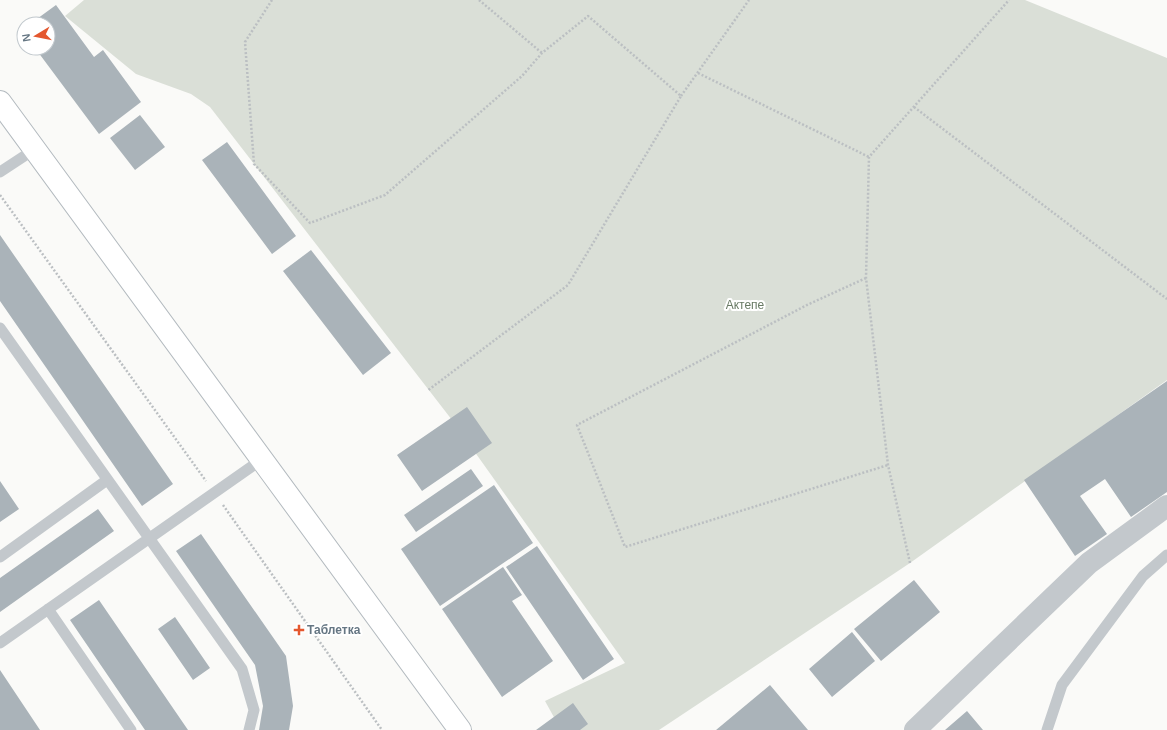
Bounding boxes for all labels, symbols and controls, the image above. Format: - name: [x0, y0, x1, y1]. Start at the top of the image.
- north arrow: [16, 16, 56, 56]
- text: N: [20, 33, 33, 43]
- park label: Актепе: [726, 298, 765, 312]
- place label: Таблетка: [307, 623, 361, 637]
- marker: Таблетка: [294, 625, 304, 635]

